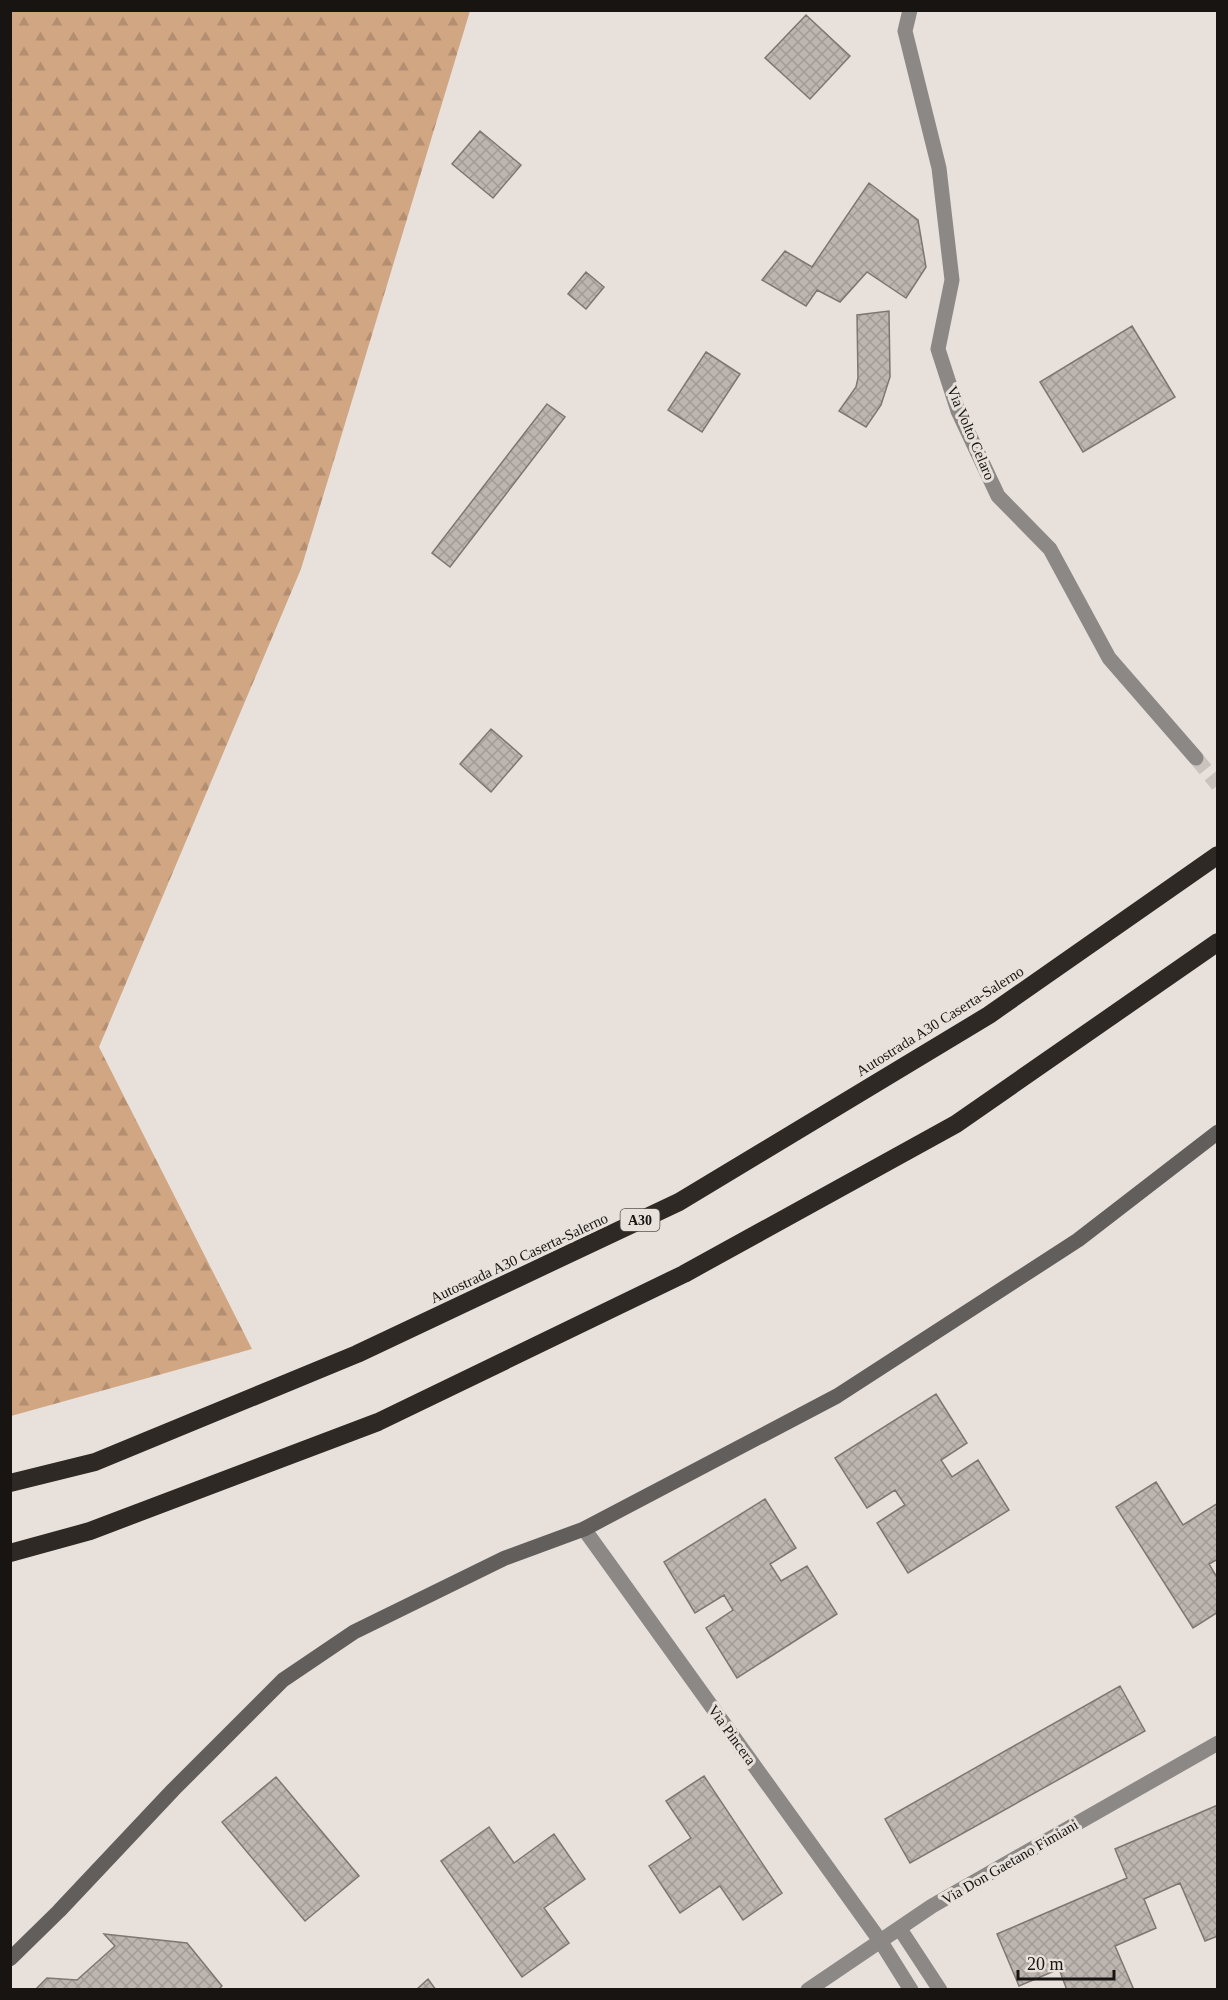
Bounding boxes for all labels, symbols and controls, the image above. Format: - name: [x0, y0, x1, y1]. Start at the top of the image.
- street label: Via Volto Celaro: [944, 384, 998, 482]
- street label: Autostrada A30 Caserta-Salerno: [853, 963, 1027, 1079]
- road number: A30: [620, 1209, 660, 1231]
- street label: Autostrada A30 Caserta-Salerno: [428, 1210, 610, 1306]
- street label: Via Pincera: [705, 1702, 759, 1768]
- street label: Via Don Gaetano Fimiani: [939, 1816, 1081, 1908]
- scale bar: [1018, 1943, 1114, 1981]
- text: 20 m: [1027, 1954, 1064, 1974]

